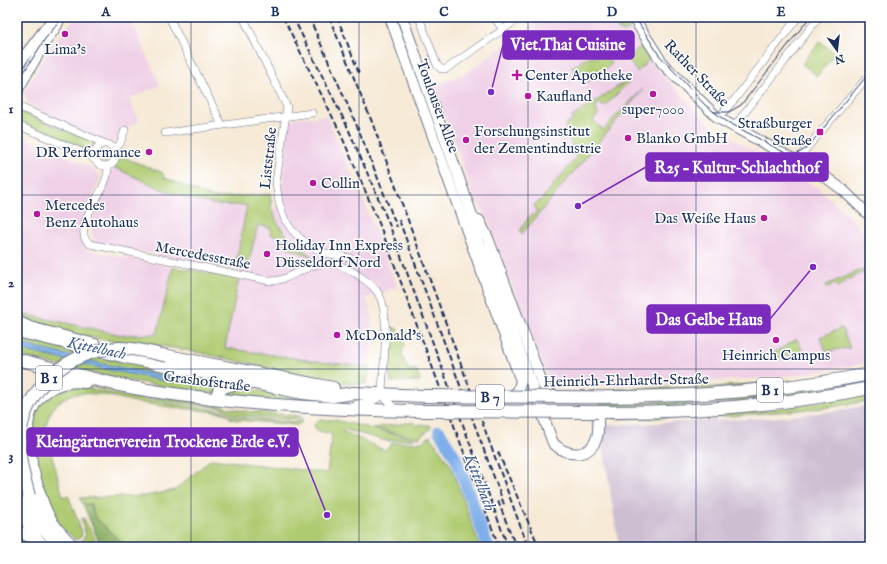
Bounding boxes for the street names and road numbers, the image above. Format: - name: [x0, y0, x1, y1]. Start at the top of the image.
- street label: Rather Straße: [660, 36, 733, 111]
- street label: Toulouser Allee: [412, 57, 463, 156]
- street label: Liststraße: [256, 126, 281, 190]
- street label: Mercedesstraße: [154, 237, 252, 274]
- road number: B 1: [36, 366, 62, 390]
- street label: Grashofstraße: [162, 367, 252, 396]
- street label: Heinrich-Ehrhardt-Straße: [543, 370, 709, 391]
- road number: B 1: [757, 378, 783, 402]
- road number: B 7: [476, 385, 504, 409]

